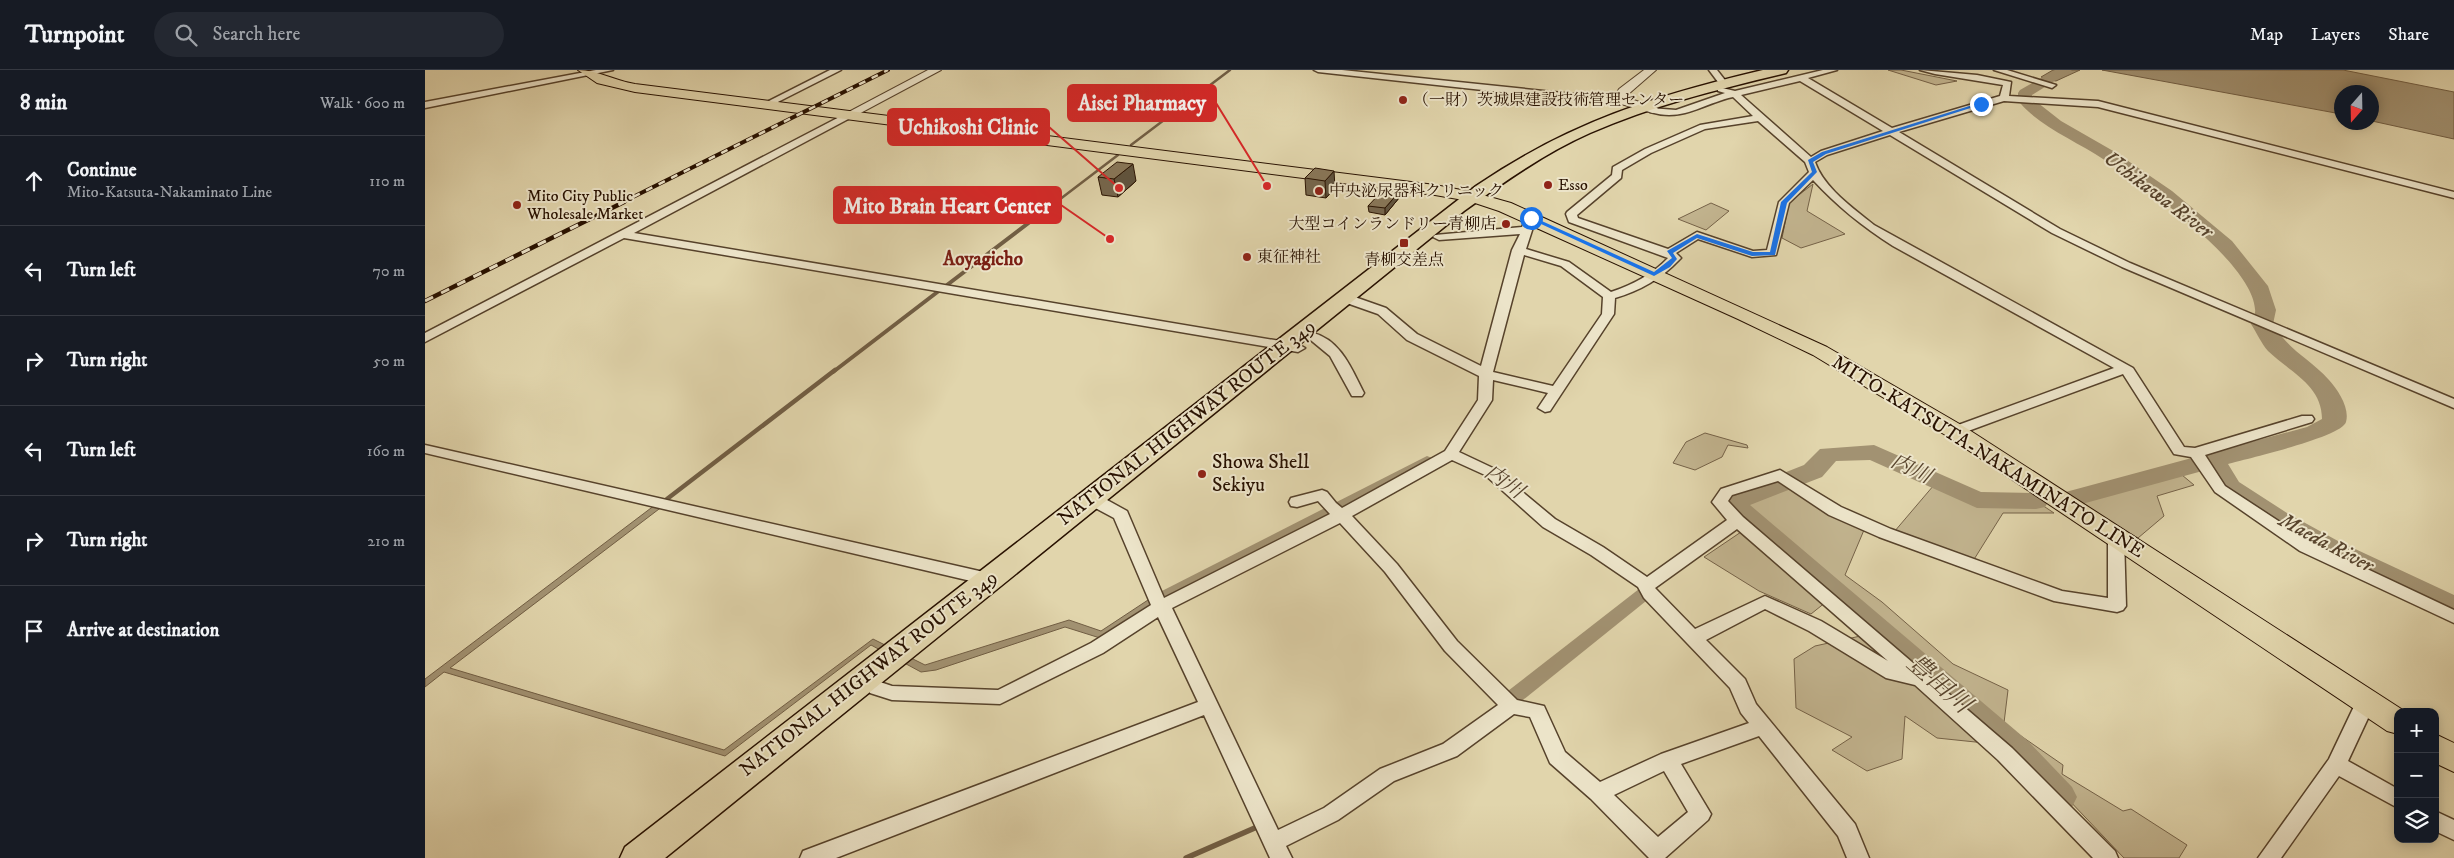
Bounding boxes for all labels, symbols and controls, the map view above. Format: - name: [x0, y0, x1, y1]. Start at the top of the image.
- search box: [154, 12, 504, 57]
- text: Turnpoint: [25, 20, 124, 50]
- icon: search: [172, 21, 200, 49]
- text: Search here: [212, 23, 300, 46]
- text: Map: [2250, 24, 2283, 46]
- text: Layers: [2311, 24, 2360, 46]
- text: Share: [2388, 24, 2429, 46]
- callout: Aisei Pharmacy: [1068, 85, 1216, 121]
- north arrow: [2334, 85, 2379, 130]
- text: 8 min: [20, 90, 67, 116]
- place label: （一財）茨城県建設技術管理センター: [1413, 90, 1684, 110]
- text: Aisei Pharmacy: [1077, 91, 1207, 117]
- text: Walk · 600 m: [320, 93, 405, 113]
- route end: [1970, 93, 1993, 116]
- marker: （一財）茨城県建設技術管理センター: [1397, 94, 1409, 106]
- callout: Uchikoshi Clinic: [888, 109, 1049, 145]
- text: Uchikoshi Clinic: [898, 115, 1038, 141]
- water label: Uchikawa River: [2098, 145, 2219, 245]
- text: Continue: [67, 159, 137, 182]
- icon: ahead: [20, 167, 48, 195]
- text: 110 m: [369, 171, 405, 191]
- place label: Esso: [1558, 175, 1588, 195]
- marker: Esso: [1542, 179, 1554, 191]
- place label: 中央泌尿器科クリニック: [1329, 181, 1504, 201]
- text: Mito-Katsuta-Nakaminato Line: [67, 182, 272, 202]
- marker: 中央泌尿器科クリニック: [1313, 185, 1325, 197]
- place label: Mito City Public Wholesale Market: [526, 186, 643, 224]
- callout: Mito Brain Heart Center: [834, 187, 1061, 223]
- text: Mito Brain Heart Center: [843, 194, 1052, 220]
- marker: Mito City Public Wholesale Market: [511, 199, 523, 211]
- route start: [1520, 207, 1543, 230]
- place label: 大型コインランドリー青柳店: [1288, 214, 1496, 234]
- marker: 大型コインランドリー青柳店: [1500, 218, 1512, 230]
- marker: 青柳交差点: [1398, 237, 1410, 249]
- place label: 東征神社: [1257, 247, 1321, 267]
- district label: Aoyagicho: [942, 248, 1023, 271]
- place label: 青柳交差点: [1364, 250, 1444, 270]
- marker: 東征神社: [1241, 251, 1253, 263]
- icon: left: [20, 257, 48, 285]
- text: Turn left: [67, 259, 136, 282]
- text: 70 m: [373, 261, 405, 281]
- street label: NATIONAL HIGHWAY ROUTE 349: [1053, 314, 1321, 532]
- icon: right: [20, 347, 48, 375]
- text: Turn right: [67, 349, 147, 372]
- street label: MITO-KATSUTA-NAKAMINATO LINE: [1827, 350, 2149, 564]
- text: 50 m: [373, 351, 405, 371]
- icon: left: [20, 437, 48, 465]
- text: Turn left: [67, 439, 136, 462]
- text: 160 m: [367, 441, 405, 461]
- water label: 内川: [1886, 448, 1937, 491]
- place label: Showa Shell Sekiyu: [1212, 450, 1309, 498]
- water label: 内川: [1479, 459, 1530, 506]
- marker: Showa Shell Sekiyu: [1196, 468, 1208, 480]
- water label: Maeda River: [2273, 506, 2379, 579]
- icon: right: [20, 527, 48, 555]
- text: Turn right: [67, 529, 147, 552]
- text: 210 m: [367, 531, 405, 551]
- street label: NATIONAL HIGHWAY ROUTE 349: [735, 565, 1003, 783]
- icon: arrive: [20, 617, 48, 645]
- text: Arrive at destination: [67, 619, 219, 642]
- water label: 豊田川: [1901, 648, 1980, 722]
- map controls: [2394, 708, 2439, 843]
- button: +: [2394, 708, 2439, 753]
- button: −: [2394, 753, 2439, 798]
- button: layers: [2394, 798, 2439, 843]

